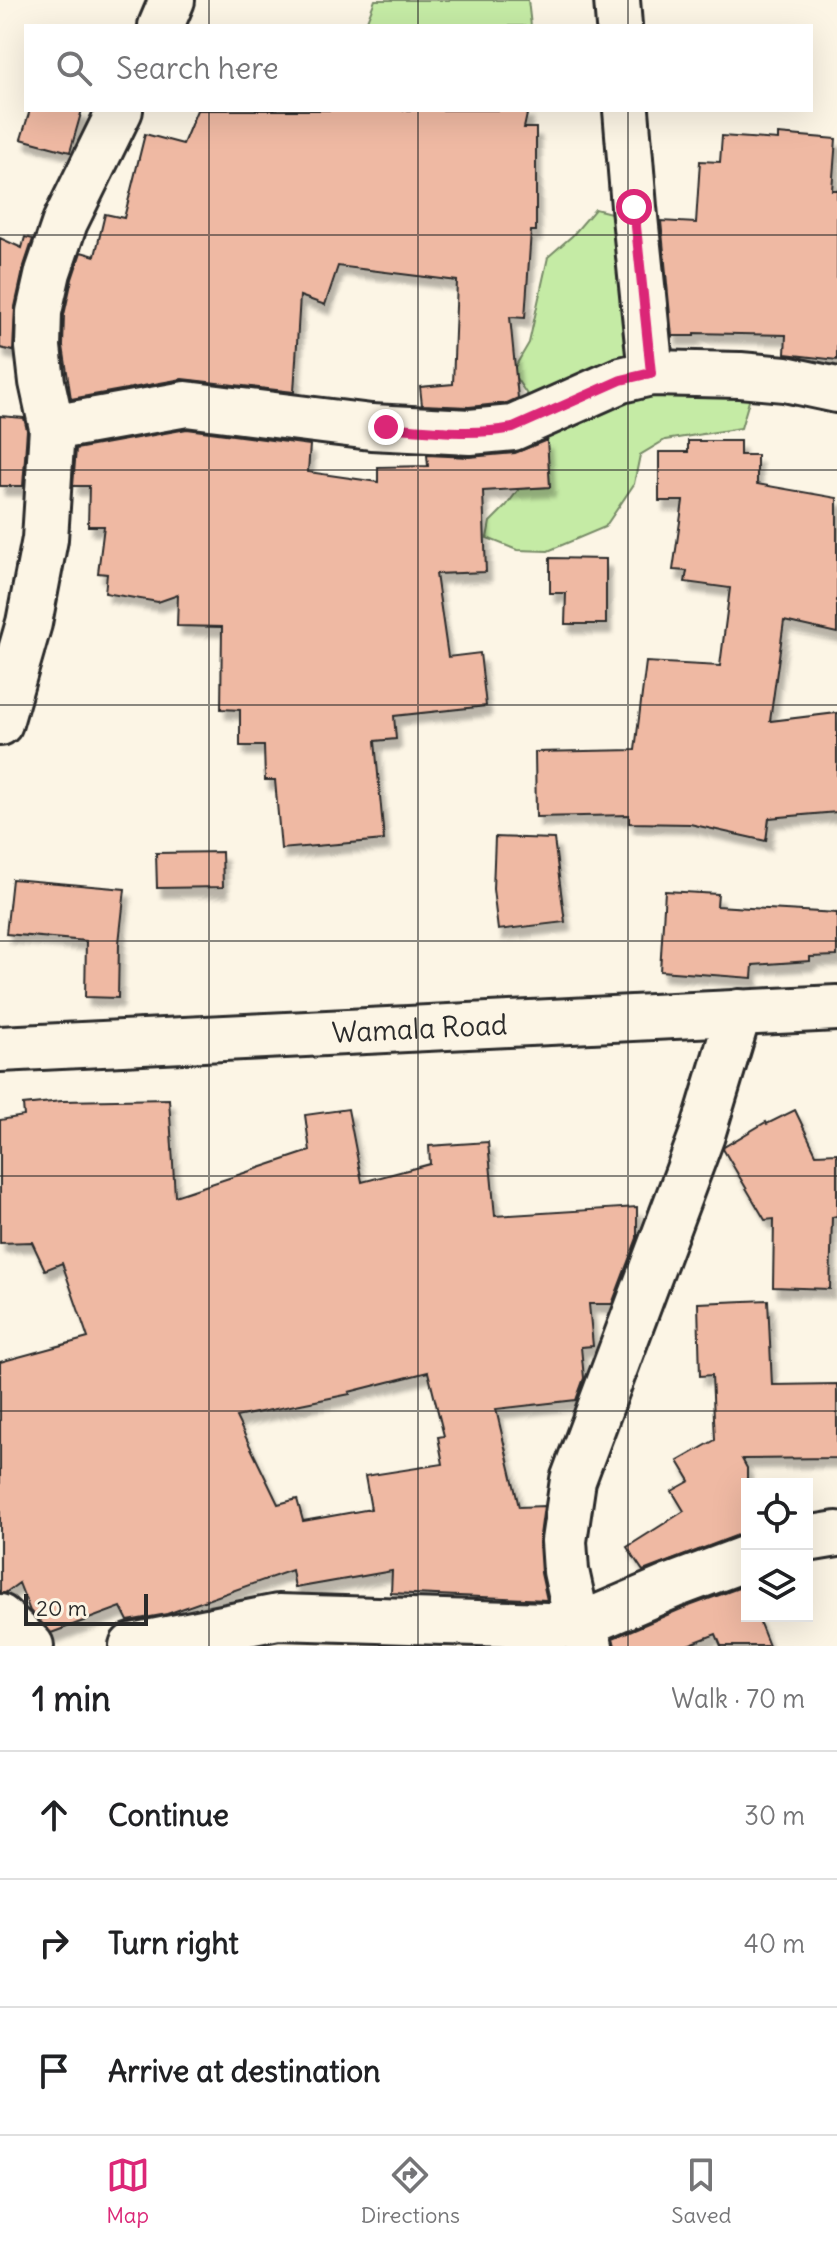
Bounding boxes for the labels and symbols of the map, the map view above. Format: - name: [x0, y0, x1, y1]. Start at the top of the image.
- route start: [616, 189, 652, 225]
- route end: [368, 409, 404, 445]
- street label: Wamala Road: [331, 1006, 508, 1051]
- scale bar: [24, 1590, 148, 1626]

